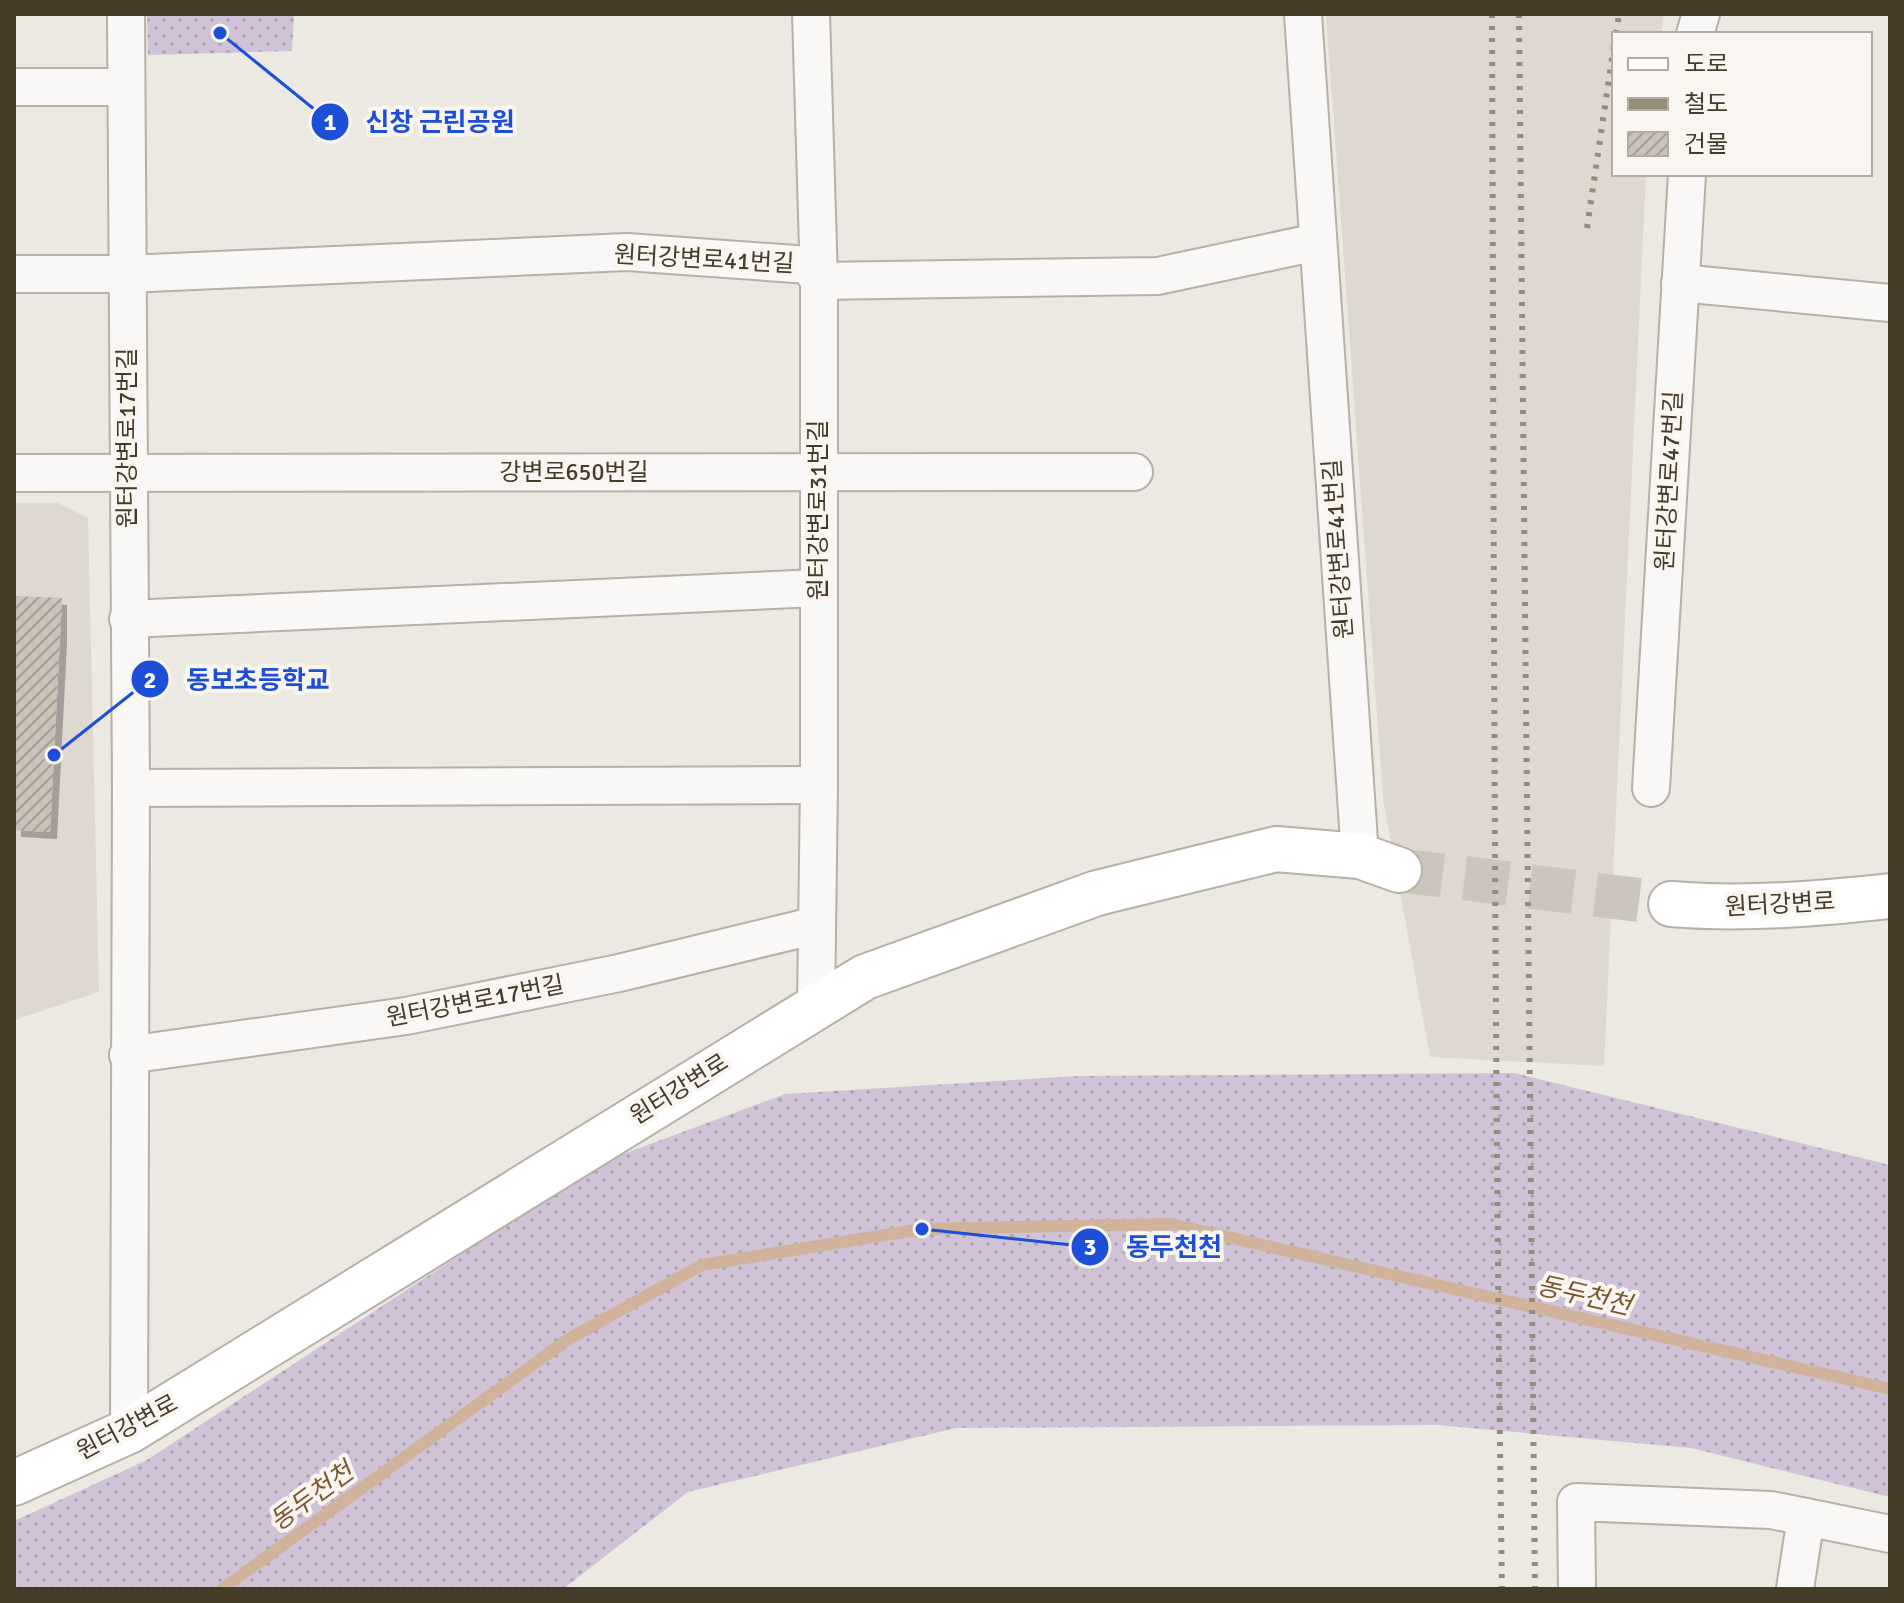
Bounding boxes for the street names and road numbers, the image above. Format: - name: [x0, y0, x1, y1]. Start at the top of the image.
- street label: 원터강변로41번길: [613, 239, 795, 279]
- street label: 원터강변로17번길: [112, 348, 142, 528]
- street label: 원터강변로47번길: [1649, 390, 1689, 572]
- street label: 원터강변로31번길: [803, 420, 833, 600]
- street label: 강변로650번길: [499, 457, 649, 487]
- street label: 원터강변로41번길: [1317, 458, 1359, 640]
- street label: 원터강변로: [1724, 886, 1836, 922]
- street label: 원터강변로17번길: [384, 969, 566, 1033]
- street label: 원터강변로: [624, 1047, 734, 1131]
- street label: 원터강변로: [71, 1388, 183, 1466]

